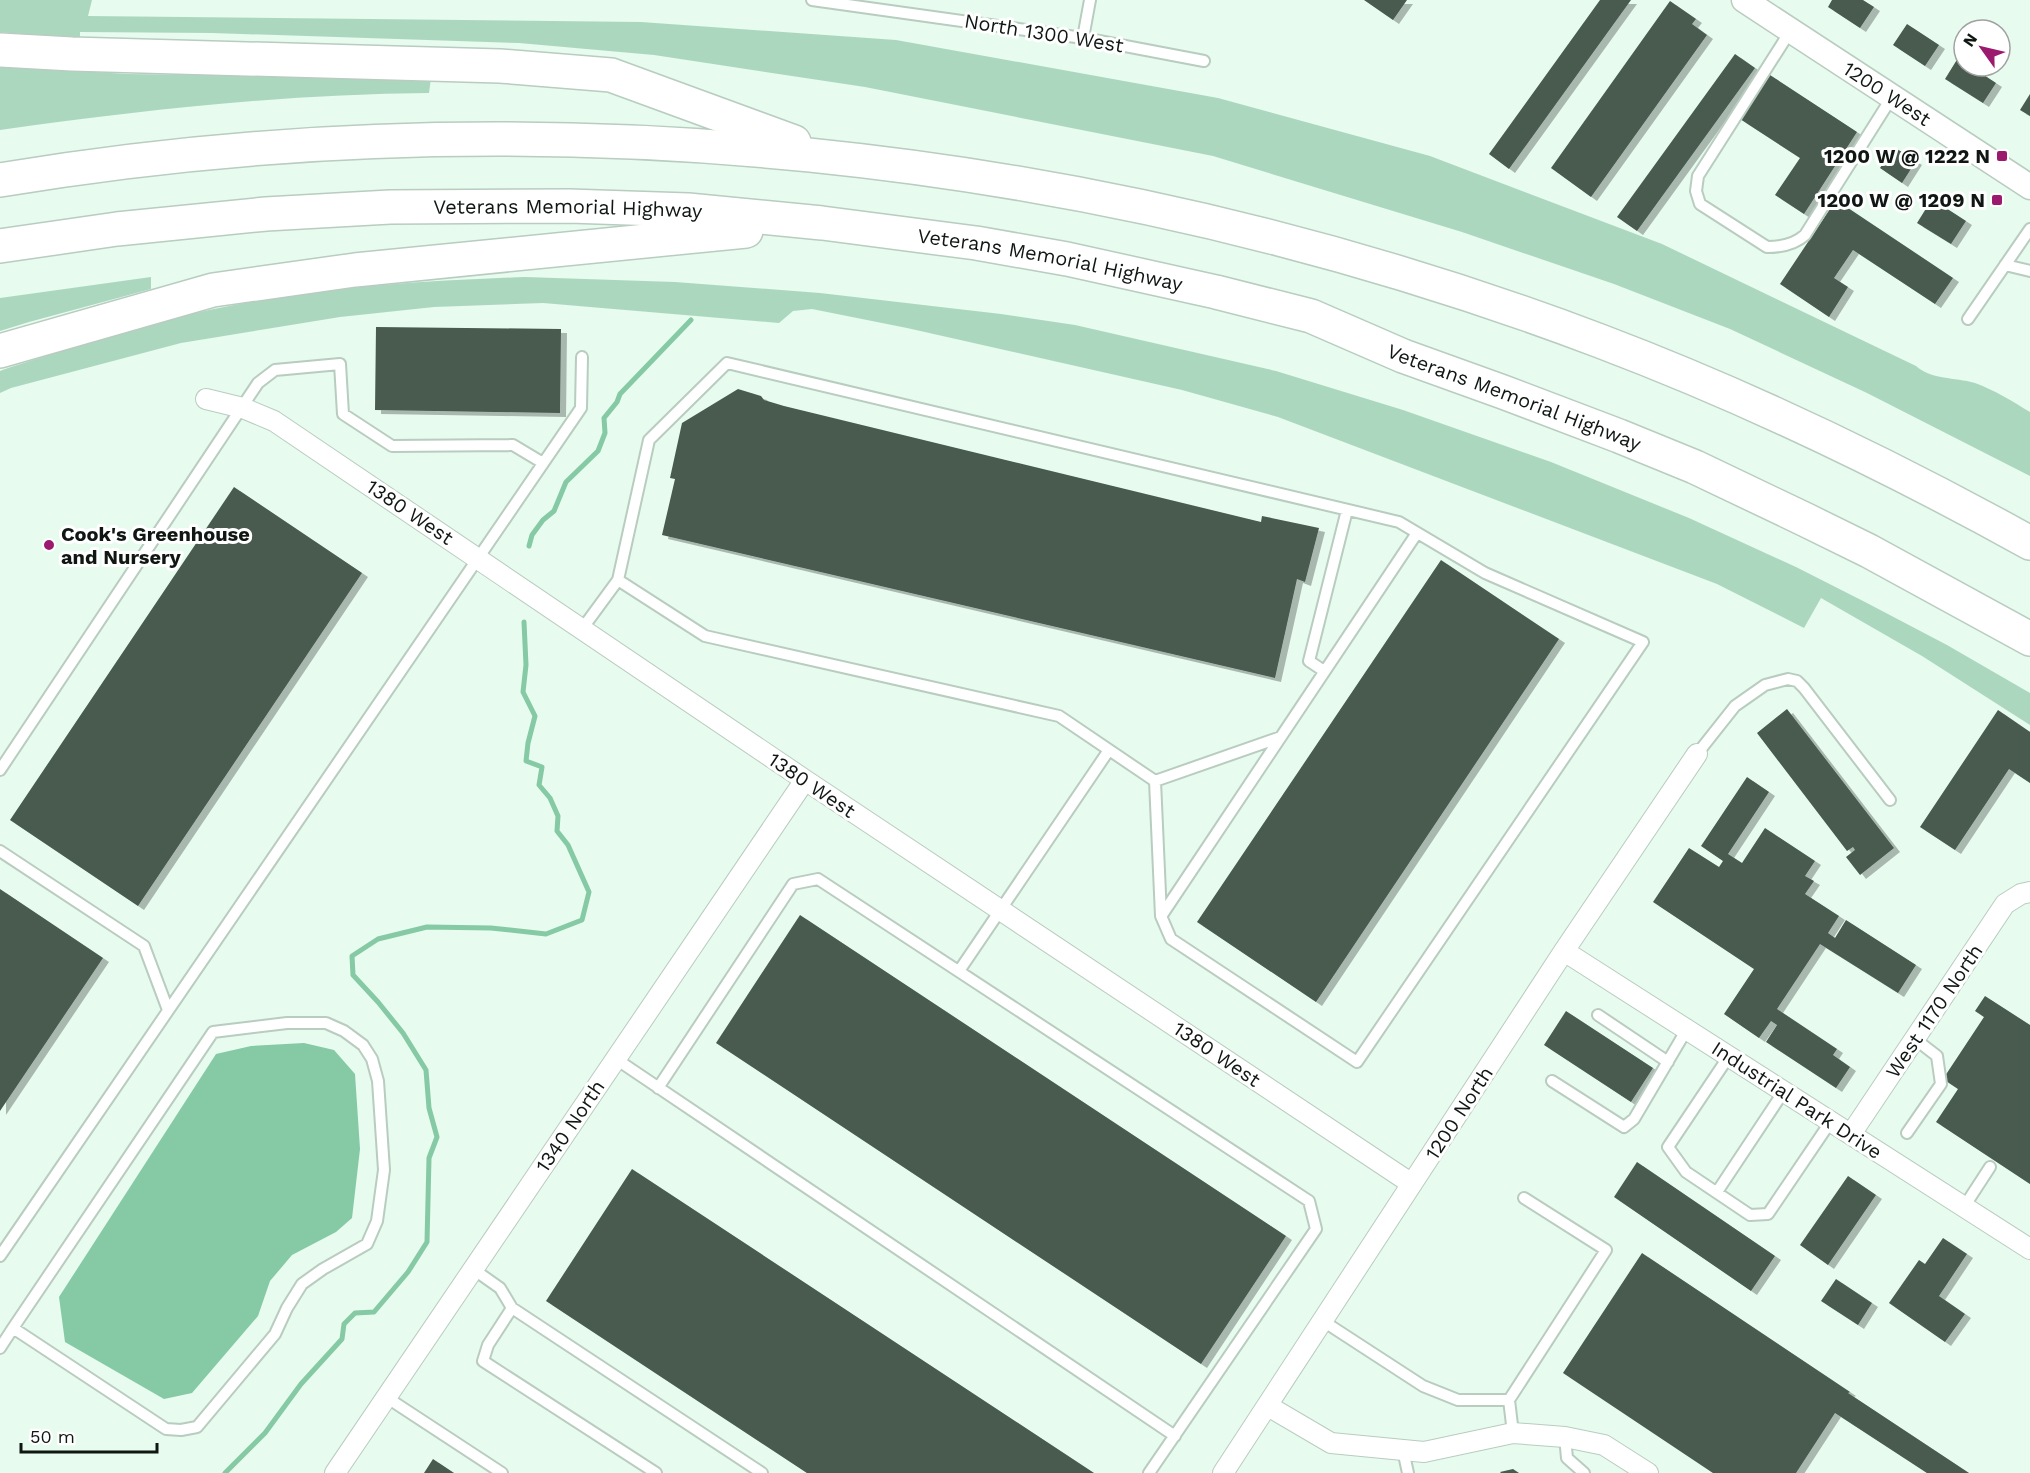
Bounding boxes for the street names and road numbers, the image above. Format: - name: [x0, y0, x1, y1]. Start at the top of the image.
- street label: North 1300 West: [963, 9, 1126, 58]
- street label: 1200 West: [1839, 56, 1936, 131]
- street label: Veterans Memorial Highway: [433, 194, 704, 223]
- street label: Veterans Memorial Highway: [916, 224, 1186, 296]
- street label: Veterans Memorial Highway: [1383, 339, 1645, 456]
- street label: 1380 West: [362, 474, 458, 550]
- street label: 1380 West: [764, 747, 860, 823]
- street label: West 1170 North: [1880, 940, 1988, 1082]
- street label: 1380 West: [1169, 1016, 1265, 1092]
- street label: Industrial Park Drive: [1707, 1036, 1887, 1164]
- street label: 1200 North: [1420, 1062, 1498, 1164]
- street label: 1340 North: [530, 1075, 610, 1177]

